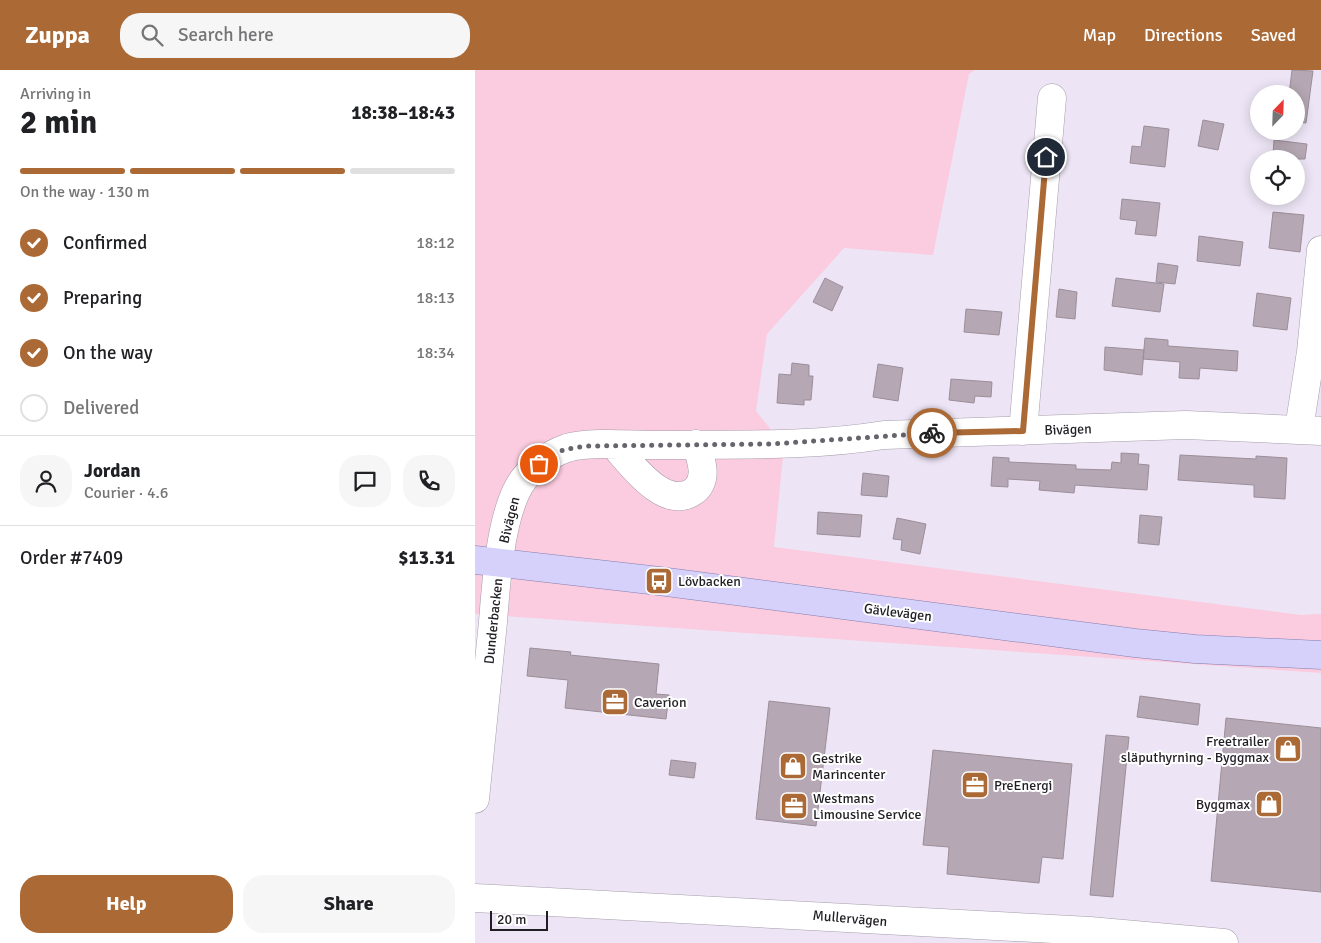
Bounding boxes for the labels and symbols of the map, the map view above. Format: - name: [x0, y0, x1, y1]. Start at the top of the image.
- north arrow: [1250, 85, 1305, 140]
- pin: [1025, 136, 1067, 178]
- courier: [907, 408, 957, 458]
- street label: Bivägen: [1044, 420, 1092, 439]
- pin: [518, 443, 560, 485]
- street label: Bivägen: [495, 495, 523, 545]
- bus stop icon: Lövbacken: [644, 566, 674, 596]
- place label: Lövbacken: [678, 573, 741, 590]
- street label: Dunderbacken: [481, 577, 506, 665]
- street label: Gävlevägen: [863, 600, 933, 625]
- office icon: Caverion: [600, 687, 630, 717]
- place label: Caverion: [634, 694, 687, 711]
- place label: Freetrailer släputhyrning - Byggmax: [1121, 733, 1270, 766]
- shop icon: Freetrailer släputhyrning - Byggmax: [1273, 734, 1303, 764]
- place label: Gestrike Marincenter: [812, 750, 886, 783]
- shop icon: Gestrike Marincenter: [778, 751, 808, 781]
- office icon: PreEnergi: [960, 770, 990, 800]
- place label: PreEnergi: [994, 777, 1052, 794]
- shop icon: Byggmax: [1254, 789, 1284, 819]
- place label: Westmans Limousine Service: [813, 790, 921, 823]
- office icon: Westmans Limousine Service: [779, 791, 809, 821]
- place label: Byggmax: [1196, 796, 1251, 813]
- street label: Mullervägen: [812, 907, 888, 930]
- scale bar: [490, 908, 547, 931]

